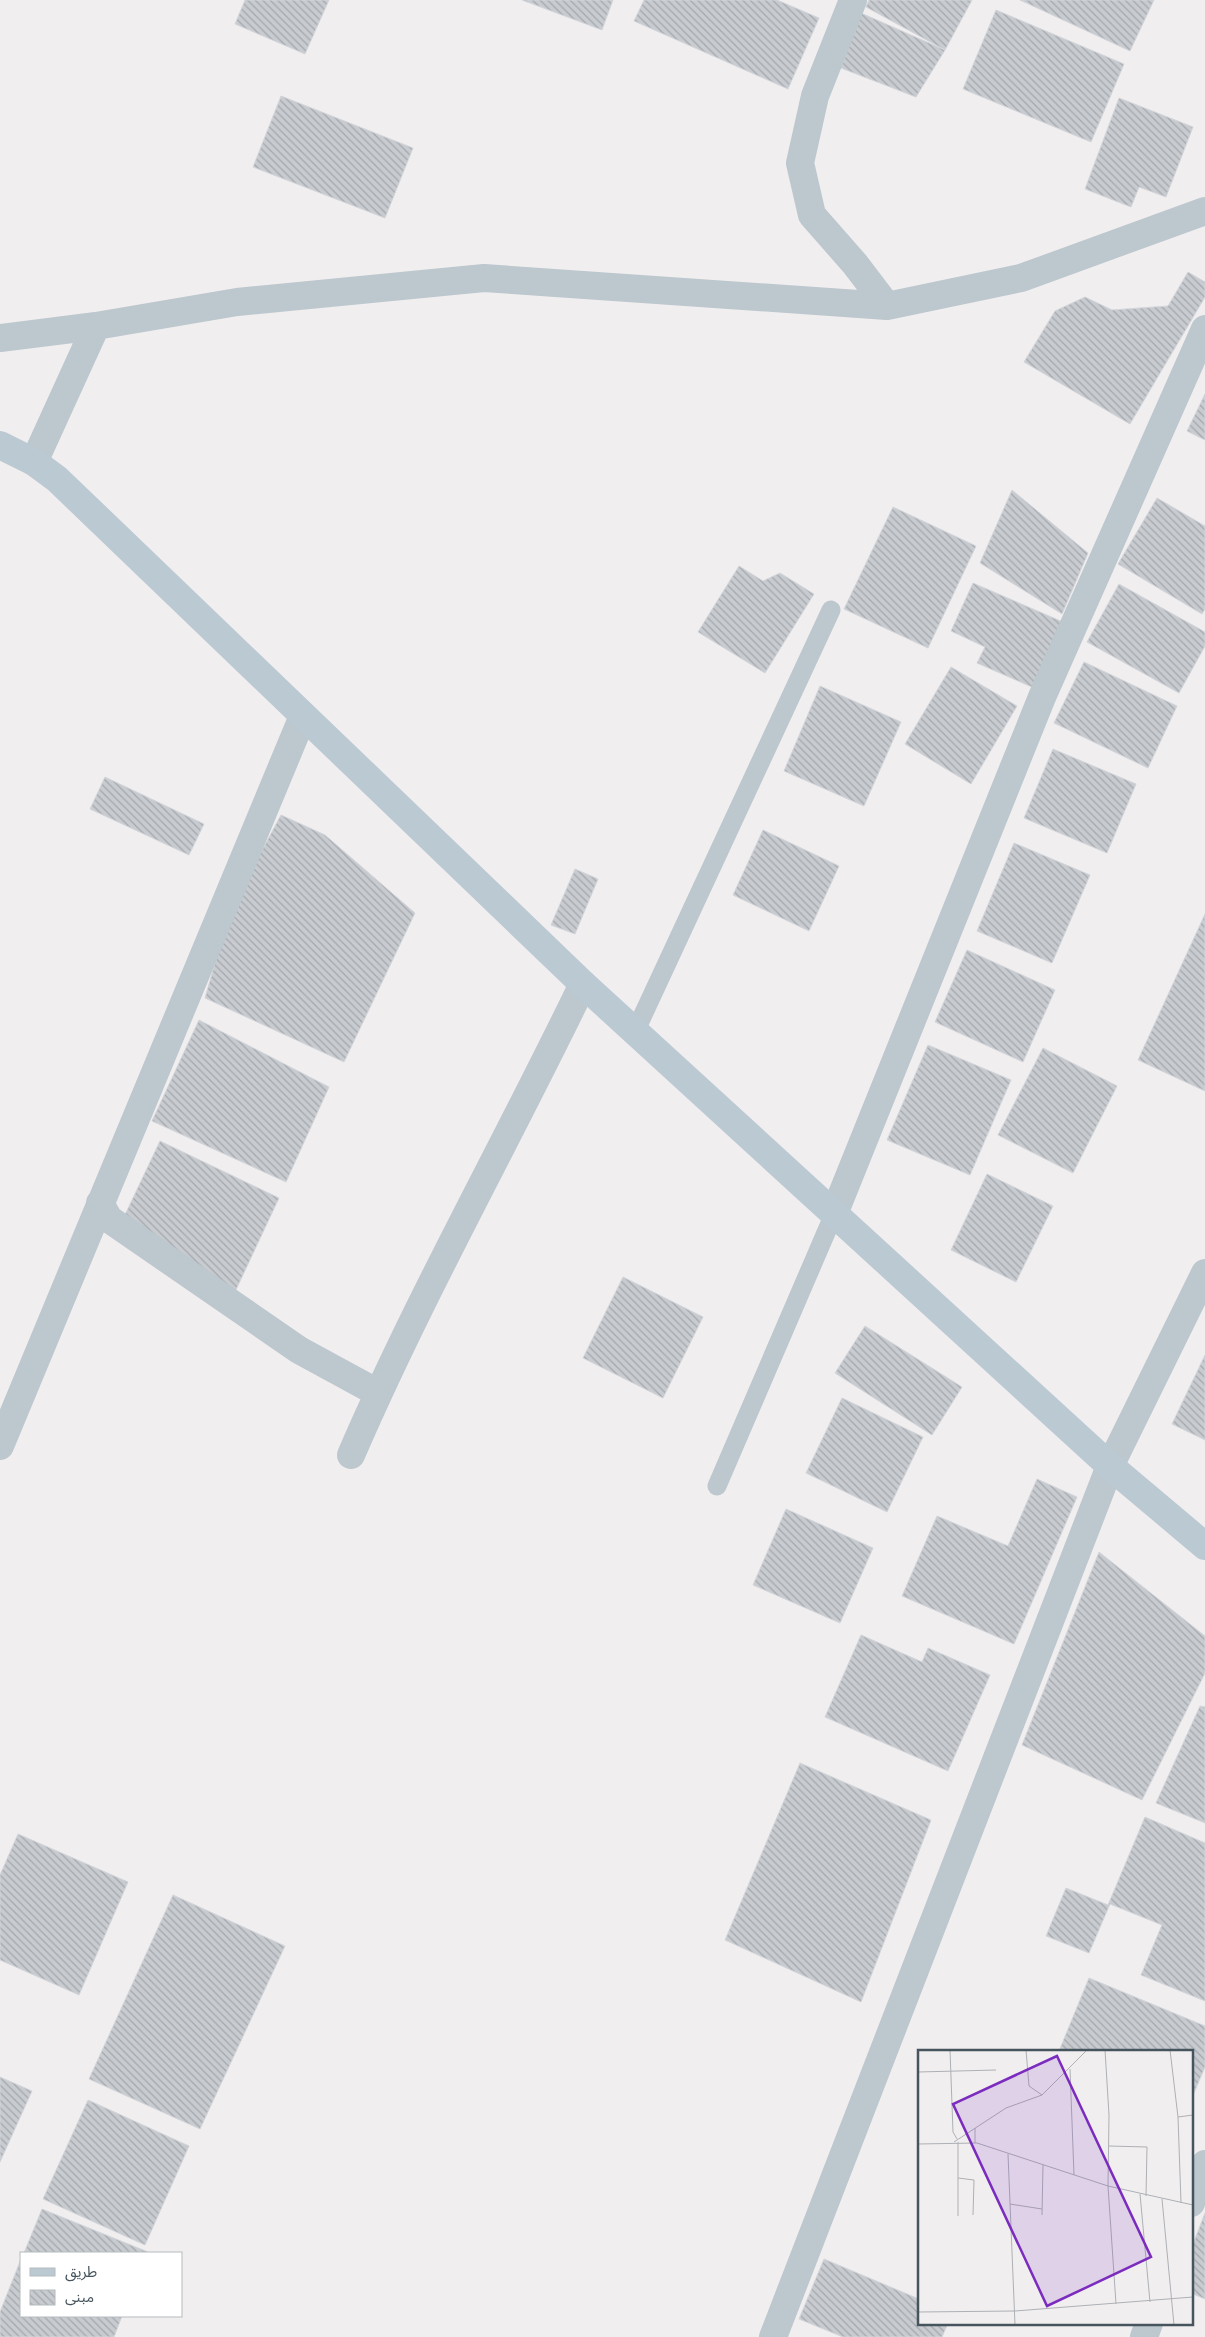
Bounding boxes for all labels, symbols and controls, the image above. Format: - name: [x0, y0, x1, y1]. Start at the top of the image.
- inset map: [918, 2050, 1192, 2324]
- legend: [20, 2252, 182, 2317]
- text: طريق: [65, 2262, 97, 2282]
- text: مبنى: [65, 2287, 94, 2307]

